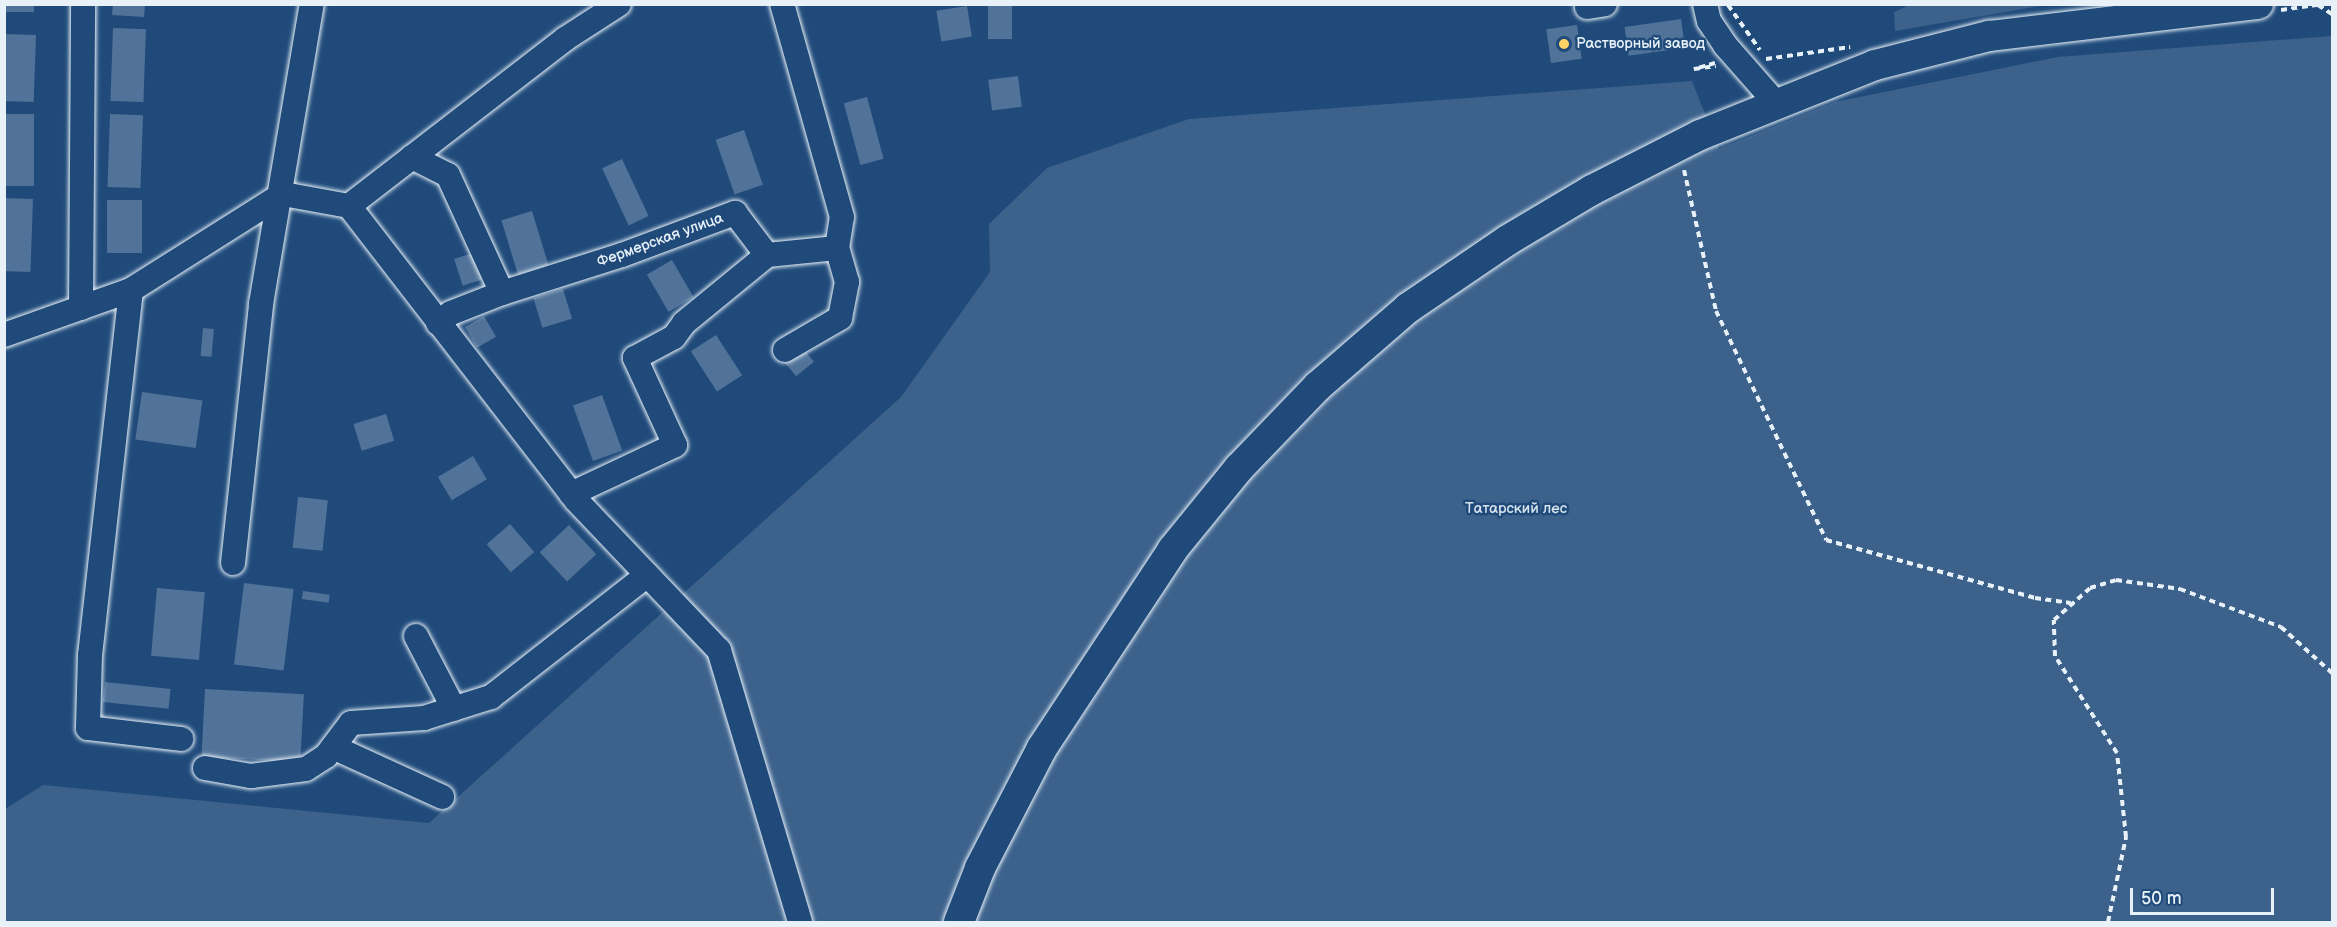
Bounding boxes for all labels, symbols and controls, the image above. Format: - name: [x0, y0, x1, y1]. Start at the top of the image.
- place label: Растворный завод: [1576, 35, 1705, 53]
- marker: Растворный завод: [1557, 37, 1571, 51]
- street label: Фермерская улица: [594, 209, 726, 271]
- park label: Татарский лес: [1465, 500, 1567, 518]
- scale bar: [2133, 876, 2277, 914]
- text: 50 m: [2141, 888, 2182, 909]

